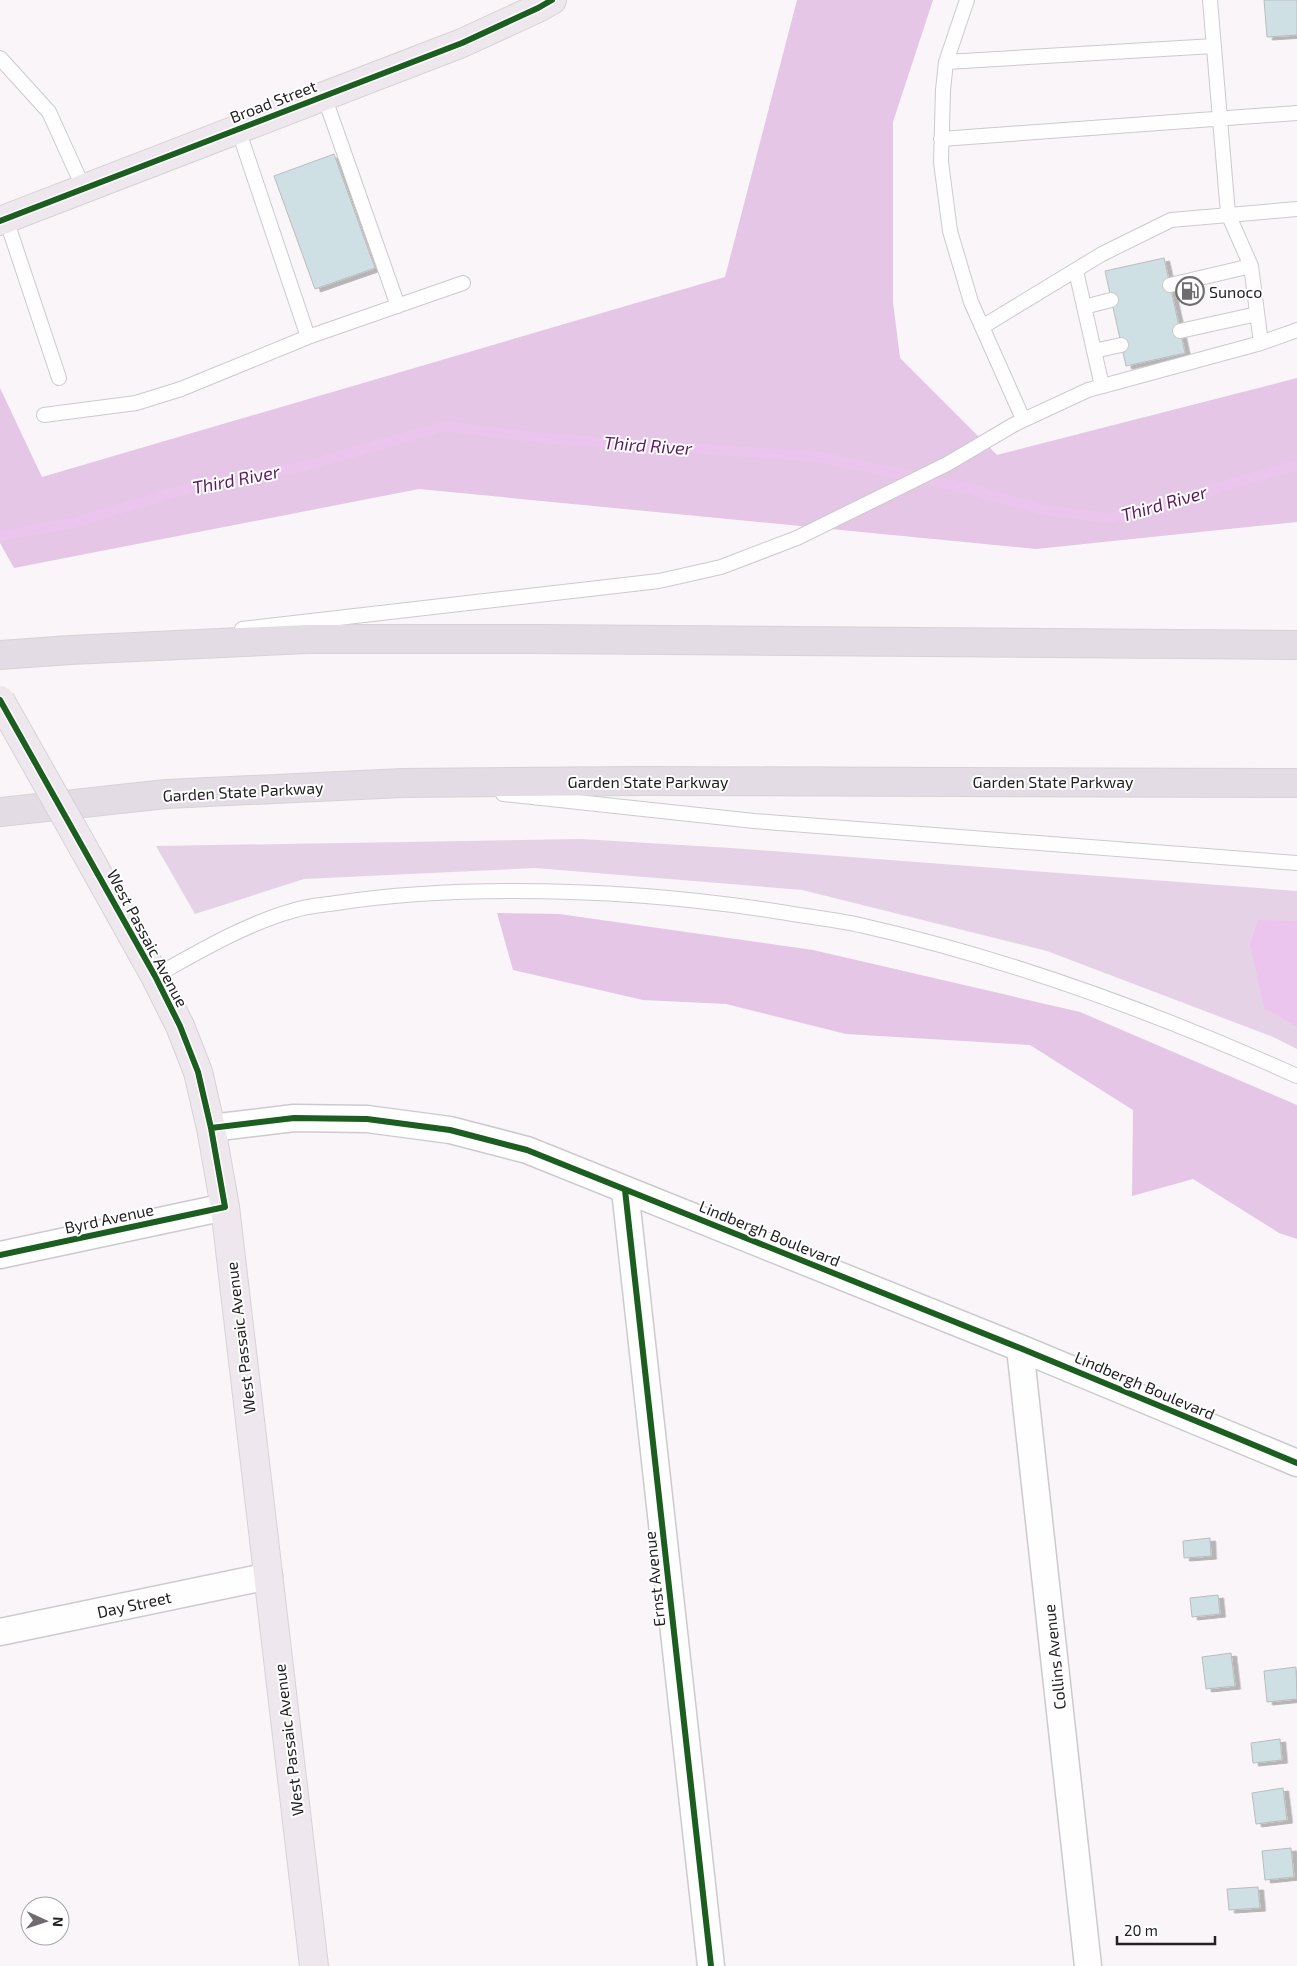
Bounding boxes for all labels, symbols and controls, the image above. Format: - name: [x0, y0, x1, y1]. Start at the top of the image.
- street label: Broad Street: [227, 76, 319, 126]
- fuel station icon: Sunoco: [1175, 276, 1205, 306]
- place label: Sunoco: [1209, 282, 1262, 301]
- water label: Third River: [603, 431, 694, 459]
- water label: Third River: [191, 460, 282, 498]
- water label: Third River: [1118, 480, 1210, 526]
- street label: Garden State Parkway: [568, 772, 729, 791]
- street label: Garden State Parkway: [973, 772, 1134, 791]
- street label: Garden State Parkway: [162, 777, 324, 805]
- street label: West Passaic Avenue: [104, 866, 192, 1010]
- street label: Lindbergh Boulevard: [697, 1196, 843, 1270]
- street label: Byrd Avenue: [63, 1199, 155, 1237]
- street label: West Passaic Avenue: [221, 1261, 259, 1415]
- street label: Lindbergh Boulevard: [1072, 1347, 1218, 1423]
- street label: Ernst Avenue: [640, 1530, 668, 1628]
- street label: Day Street: [95, 1587, 173, 1621]
- street label: Collins Avenue: [1039, 1603, 1069, 1711]
- street label: West Passaic Avenue: [269, 1663, 307, 1817]
- north arrow: [20, 1896, 70, 1946]
- scale bar: [1117, 1914, 1214, 1946]
- text: N: [50, 1916, 67, 1927]
- text: 20 m: [1124, 1921, 1158, 1939]

